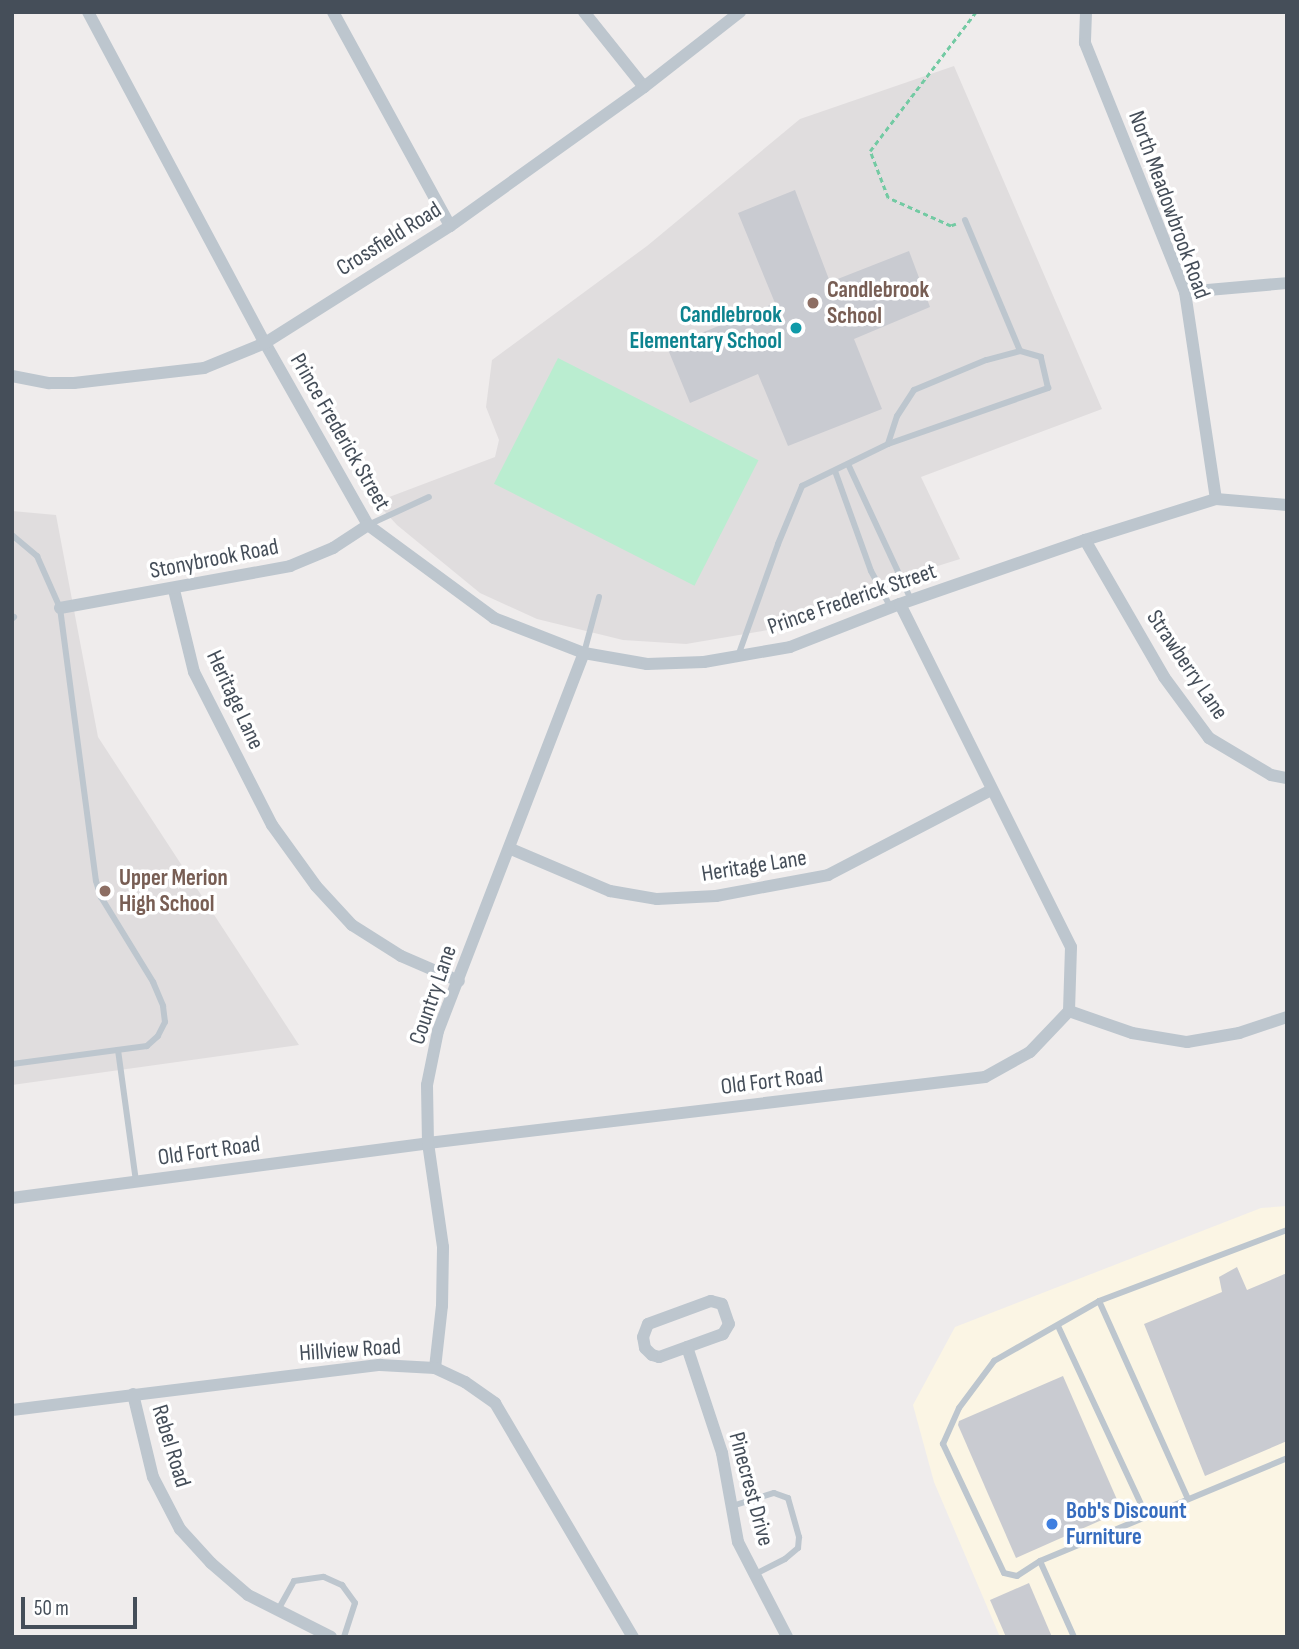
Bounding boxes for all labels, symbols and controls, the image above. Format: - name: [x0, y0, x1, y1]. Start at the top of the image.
- street label: North Meadowbrook Road: [1122, 107, 1216, 303]
- street label: Crossfield Road: [332, 196, 446, 282]
- place label: Candlebrook School: [827, 276, 929, 330]
- marker: Candlebrook School: [805, 295, 821, 311]
- place label: Candlebrook Elementary School: [630, 301, 782, 355]
- marker: Candlebrook Elementary School: [788, 320, 804, 336]
- street label: Prince Frederick Street: [284, 349, 396, 515]
- street label: Stonybrook Road: [147, 533, 281, 585]
- street label: Prince Frederick Street: [764, 557, 940, 641]
- street label: Strawberry Lane: [1140, 605, 1234, 725]
- street label: Heritage Lane: [200, 646, 270, 754]
- street label: Heritage Lane: [699, 844, 809, 888]
- place label: Upper Merion High School: [119, 864, 228, 918]
- marker: Upper Merion High School: [97, 883, 113, 899]
- street label: Country Lane: [403, 942, 463, 1048]
- street label: Old Fort Road: [719, 1061, 825, 1101]
- street label: Old Fort Road: [156, 1130, 262, 1172]
- street label: Hillview Road: [298, 1333, 402, 1367]
- street label: Rebel Road: [145, 1401, 197, 1491]
- street label: Pinecrest Drive: [723, 1429, 779, 1549]
- place label: Bob's Discount Furniture: [1066, 1497, 1187, 1551]
- marker: Bob's Discount Furniture: [1044, 1516, 1060, 1532]
- scale bar: [24, 1582, 140, 1626]
- text: 50 m: [34, 1596, 69, 1621]

